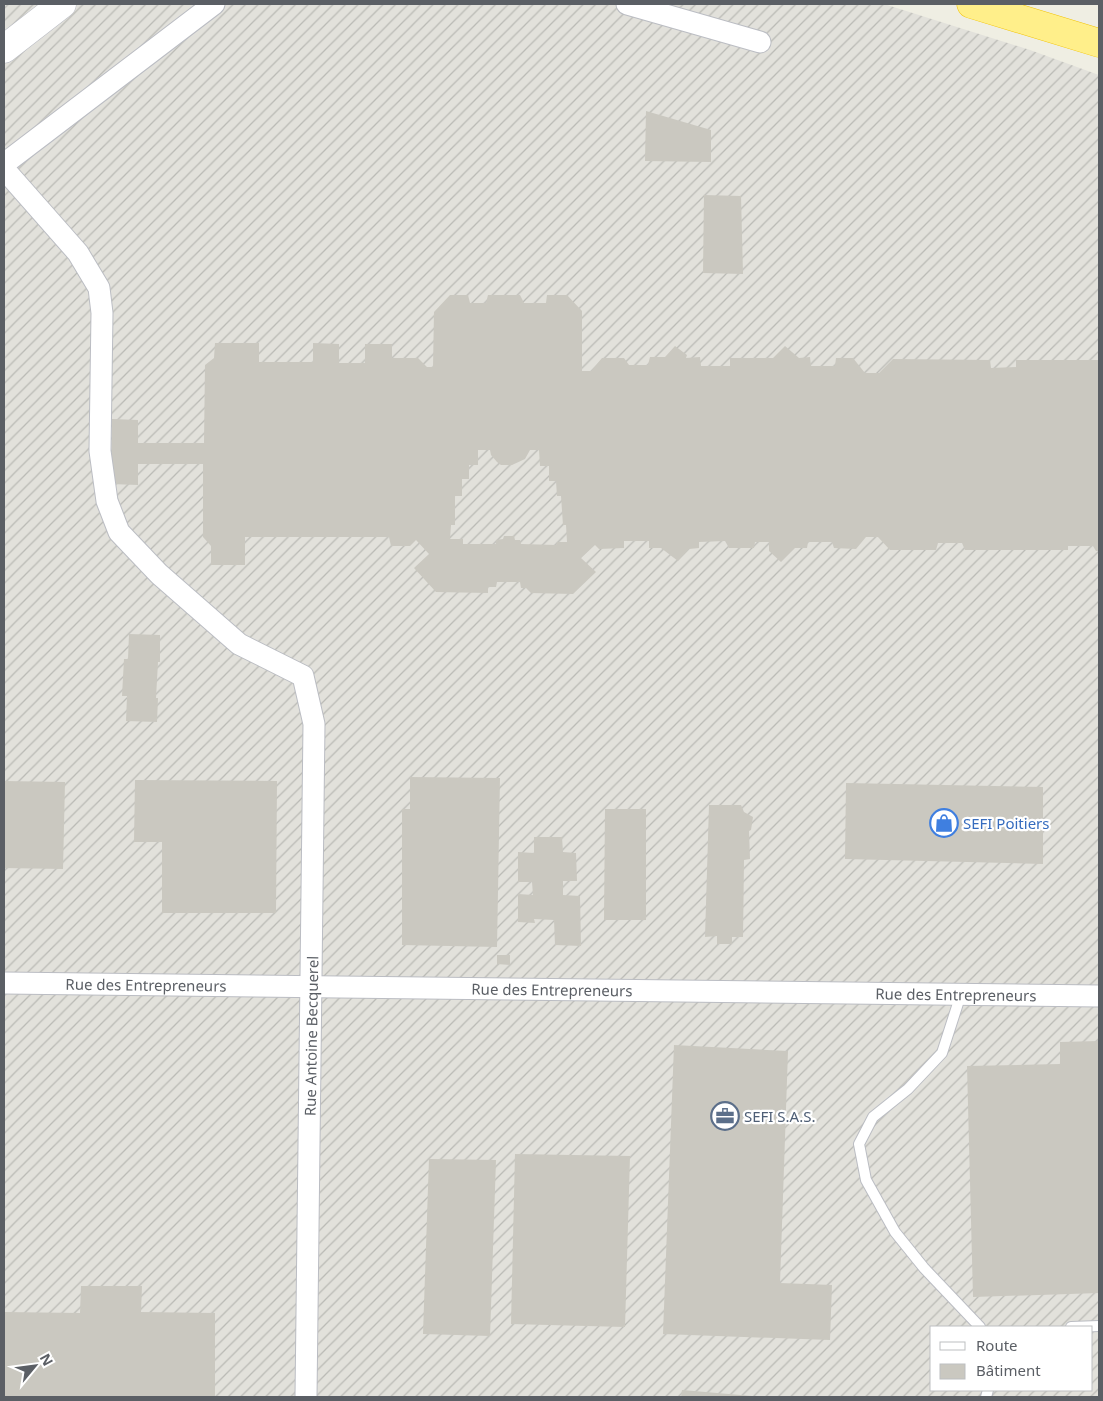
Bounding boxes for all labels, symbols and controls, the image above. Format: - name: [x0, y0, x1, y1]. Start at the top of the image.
- shop icon: SEFI Poitiers: [929, 808, 959, 838]
- place label: SEFI Poitiers: [963, 813, 1050, 833]
- street label: Rue Antoine Becquerel: [300, 956, 322, 1116]
- street label: Rue des Entrepreneurs: [65, 974, 227, 996]
- street label: Rue des Entrepreneurs: [471, 979, 633, 1000]
- street label: Rue des Entrepreneurs: [875, 983, 1037, 1005]
- office icon: SEFI S.A.S.: [710, 1101, 740, 1131]
- place label: SEFI S.A.S.: [744, 1106, 815, 1126]
- legend: [930, 1326, 1093, 1391]
- text: Route: [976, 1335, 1018, 1355]
- north arrow: [10, 1341, 60, 1391]
- text: N: [36, 1350, 58, 1369]
- text: Bâtiment: [976, 1360, 1041, 1380]

